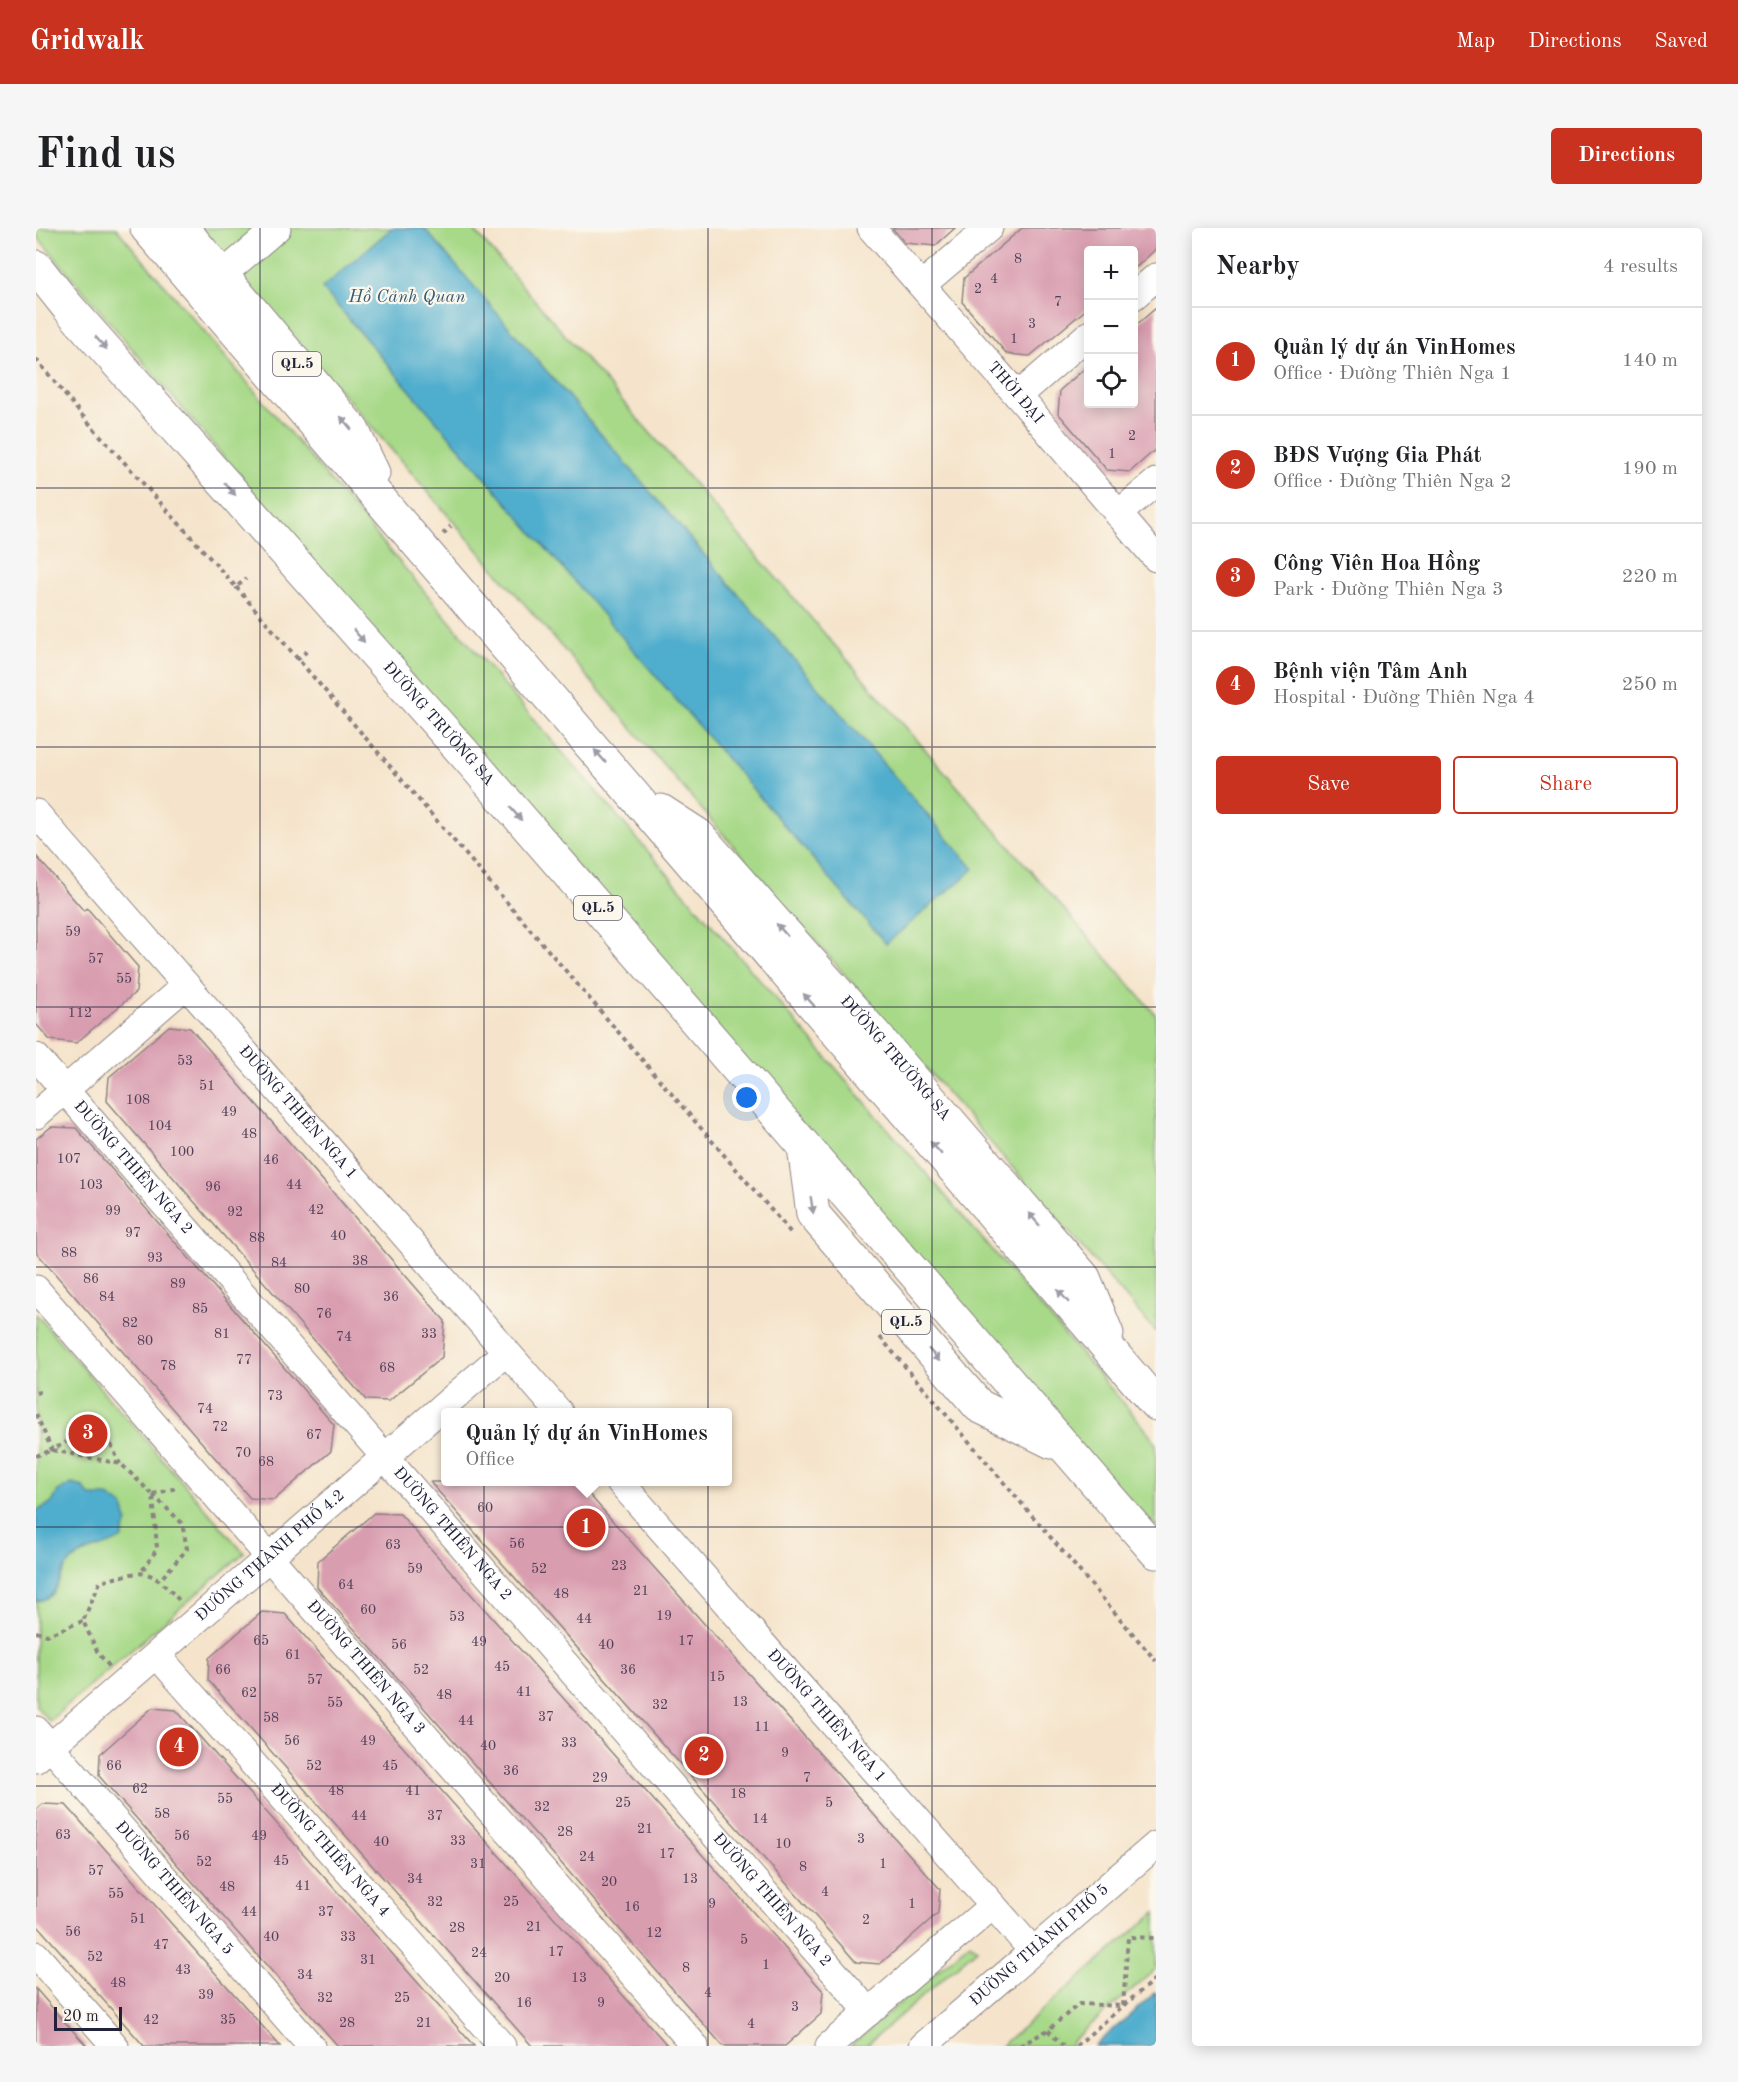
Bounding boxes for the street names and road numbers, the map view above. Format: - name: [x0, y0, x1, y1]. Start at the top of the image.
- road number: QL.5: [273, 352, 321, 376]
- street label: THỜI ĐẠI: [984, 359, 1046, 427]
- street label: ĐƯỜNG TRƯỜNG SA: [379, 659, 497, 789]
- road number: QL.5: [574, 896, 622, 920]
- street label: ĐƯỜNG TRƯỜNG SA: [837, 993, 953, 1124]
- street label: ĐƯỜNG THIÊN NGA 1: [236, 1043, 360, 1182]
- street label: ĐƯỜNG THIÊN NGA 2: [70, 1098, 195, 1237]
- road number: QL.5: [882, 1310, 930, 1334]
- street label: ĐƯỜNG THIÊN NGA 2: [390, 1464, 514, 1604]
- street label: ĐƯỜNG THÀNH PHỐ 4.2: [193, 1487, 348, 1625]
- street label: ĐƯỜNG THIÊN NGA 3: [304, 1598, 428, 1737]
- street label: ĐƯỜNG THIÊN NGA 1: [764, 1647, 889, 1786]
- street label: ĐƯỜNG THIÊN NGA 4: [267, 1781, 392, 1920]
- street label: ĐƯỜNG THIÊN NGA 5: [112, 1819, 236, 1958]
- street label: ĐƯỜNG THIÊN NGA 2: [709, 1831, 834, 1970]
- street label: ĐƯỜNG THÀNH PHỐ 5: [967, 1881, 1112, 2009]

